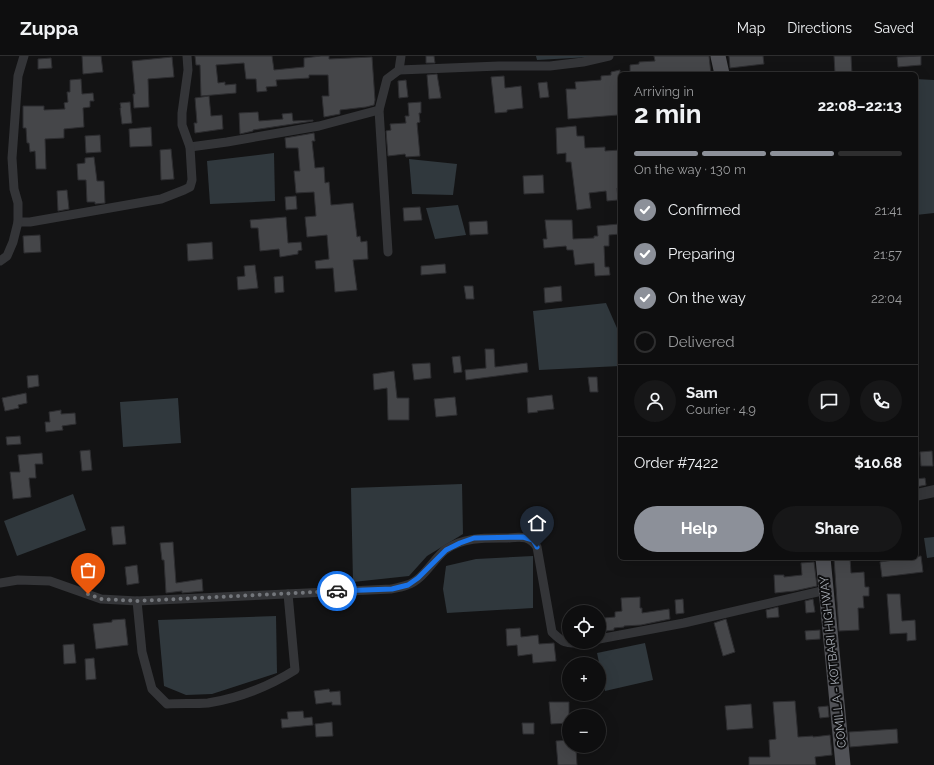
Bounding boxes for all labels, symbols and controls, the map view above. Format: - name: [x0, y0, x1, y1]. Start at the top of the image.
- text: Zuppa: [20, 17, 78, 39]
- text: Map: [737, 20, 765, 36]
- text: Directions: [787, 20, 852, 36]
- text: Saved: [874, 20, 914, 36]
- text: Arriving in: [634, 84, 694, 99]
- text: 22:08–22:13: [818, 97, 902, 115]
- text: 2 min: [634, 99, 701, 129]
- text: On the way · 130 m: [634, 162, 746, 177]
- icon: check: [634, 199, 656, 221]
- text: Confirmed: [668, 201, 741, 219]
- text: 21:41: [875, 203, 902, 218]
- icon: check: [634, 243, 656, 265]
- text: Preparing: [668, 245, 735, 263]
- text: 21:57: [873, 247, 902, 262]
- icon: check: [634, 287, 656, 309]
- text: On the way: [668, 289, 746, 307]
- text: 22:04: [871, 291, 902, 306]
- text: Delivered: [668, 333, 735, 351]
- button: person: [634, 380, 676, 422]
- button: chat: [808, 380, 850, 422]
- button: phone: [860, 380, 902, 422]
- text: Sam: [686, 384, 718, 402]
- text: Courier · 4.9: [686, 402, 756, 417]
- text: Order #7422: [634, 454, 718, 472]
- text: $10.68: [854, 454, 902, 472]
- pin: [520, 506, 554, 547]
- button: Help: [634, 506, 764, 552]
- button: Share: [772, 506, 902, 552]
- icon: home: [526, 512, 548, 534]
- pin: [71, 553, 105, 594]
- icon: bag: [77, 559, 99, 581]
- courier: [317, 571, 357, 611]
- street label: COMILLA - KOTBARI HIGHWAY: [817, 575, 849, 749]
- icon: car: [326, 580, 348, 602]
- map controls: [562, 605, 606, 753]
- button: locate: [562, 605, 606, 649]
- button: +: [562, 657, 606, 701]
- button: −: [562, 709, 606, 753]

